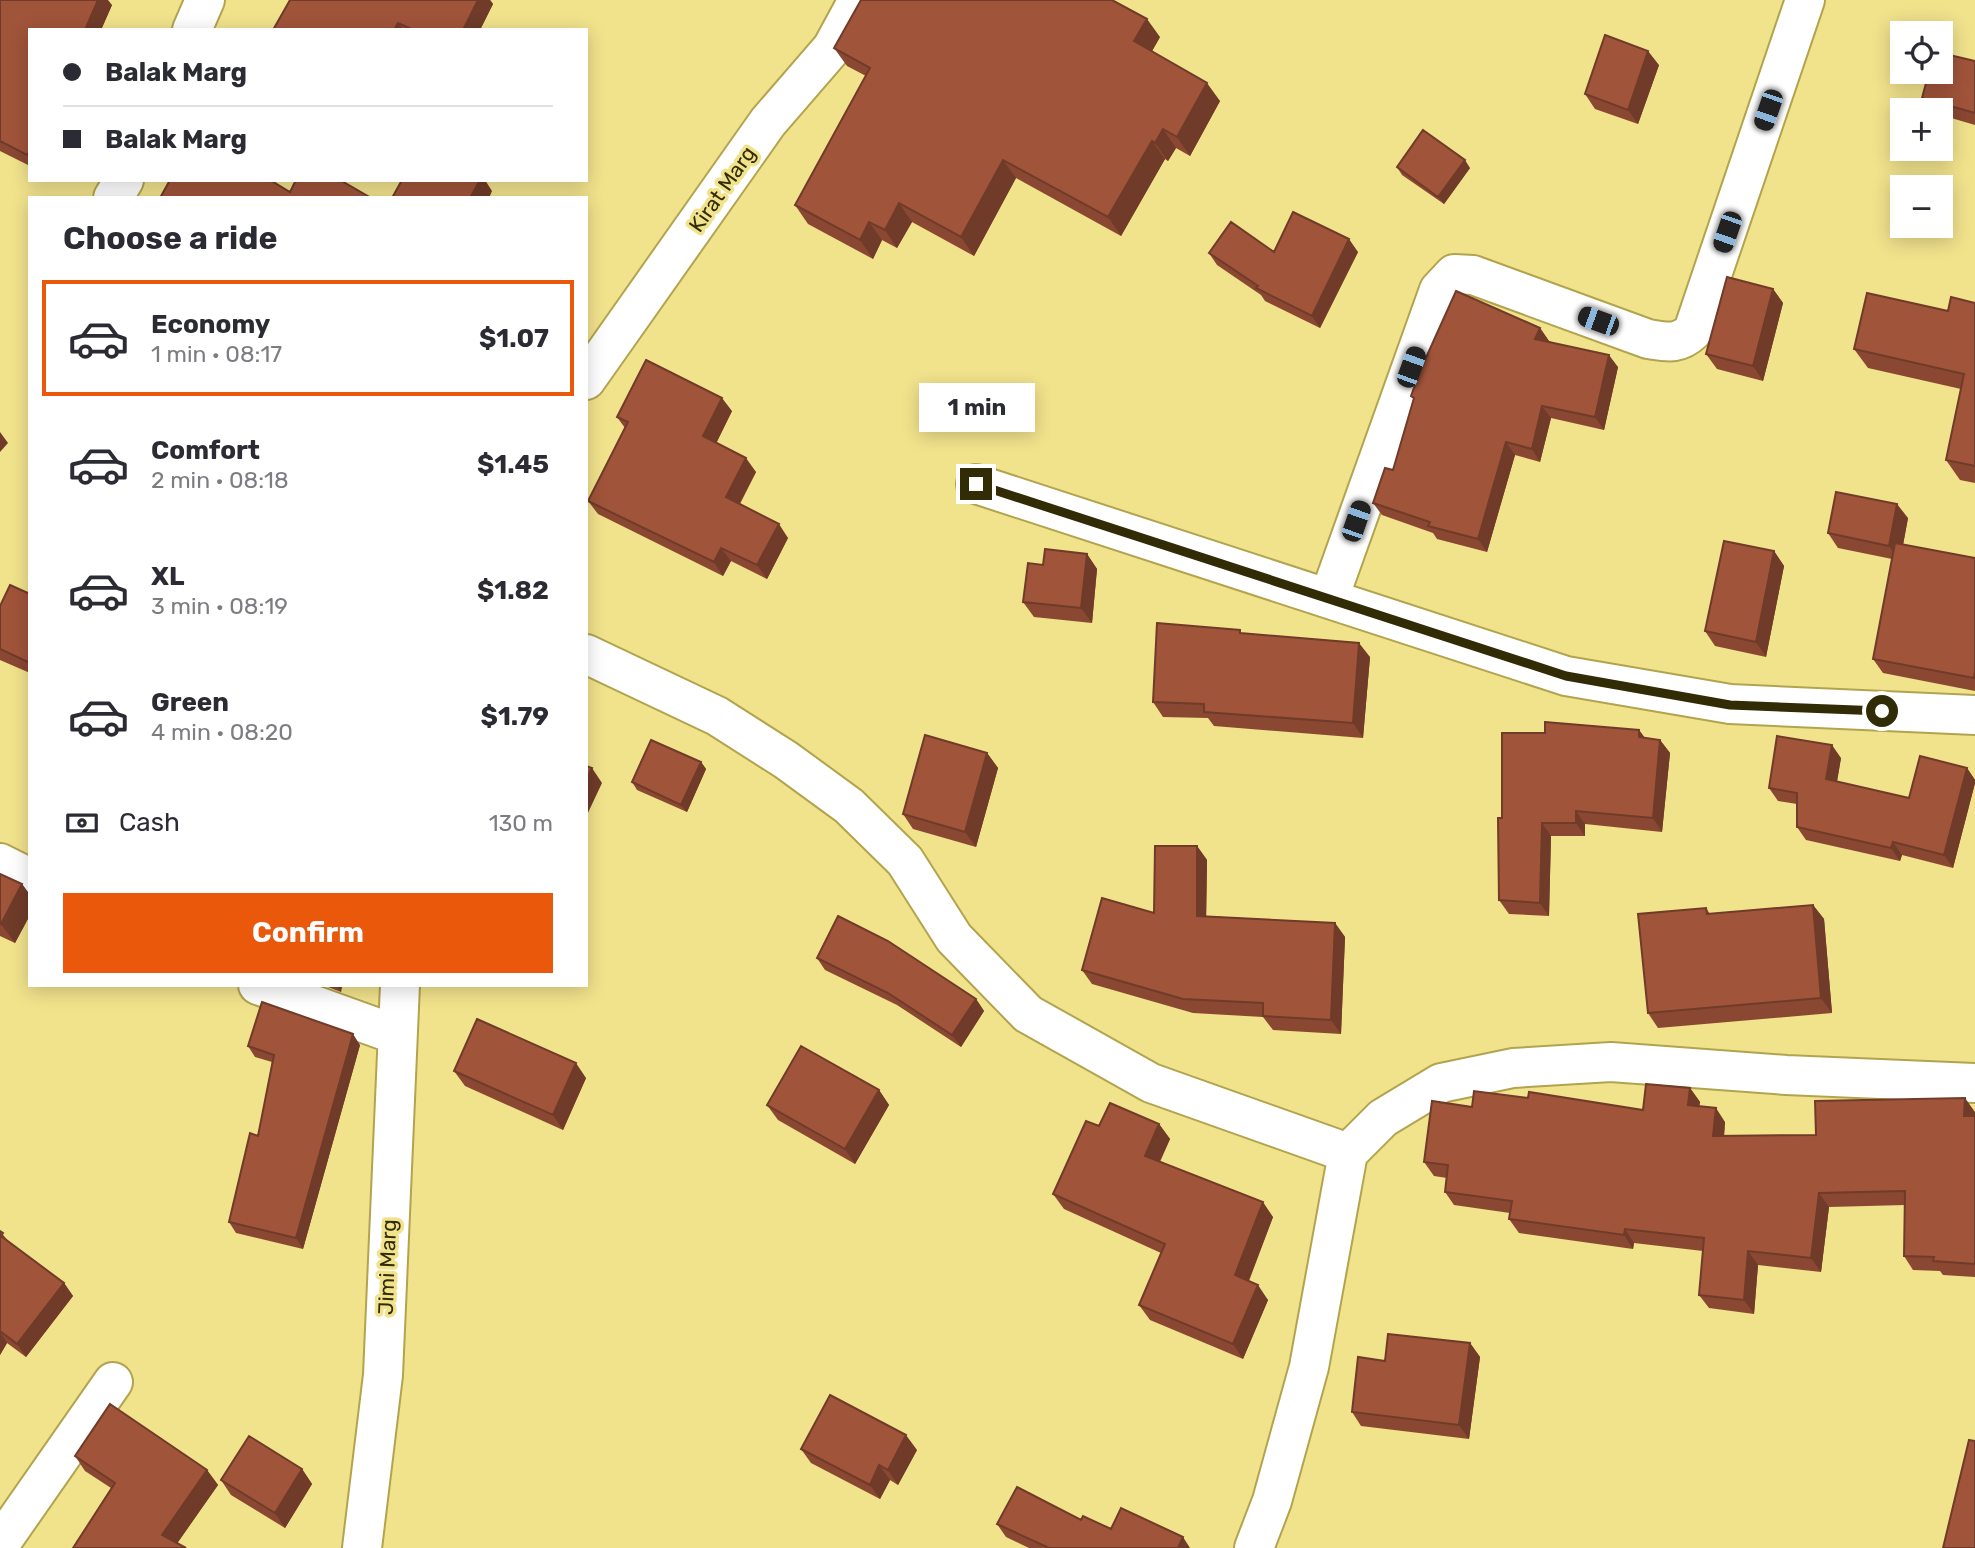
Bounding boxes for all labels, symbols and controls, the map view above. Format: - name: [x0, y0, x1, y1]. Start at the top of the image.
- map controls: [1890, 21, 1953, 238]
- button: locate: [1890, 21, 1953, 84]
- text: Balak Marg: [105, 57, 247, 88]
- car: [1752, 87, 1785, 133]
- button: +: [1890, 98, 1953, 161]
- text: Balak Marg: [105, 124, 247, 155]
- street label: Kirat Marg: [683, 141, 761, 237]
- button: −: [1890, 175, 1953, 238]
- car: [1711, 209, 1744, 255]
- text: Choose a ride: [63, 219, 277, 257]
- car: [1575, 304, 1622, 338]
- icon: car: [67, 307, 130, 370]
- text: Economy: [151, 309, 270, 340]
- text: $1.07: [479, 323, 549, 354]
- text: 1 min · 08:17: [151, 340, 282, 368]
- car: [1394, 344, 1429, 390]
- callout: 1 min: [918, 382, 1034, 432]
- text: 1 min: [948, 393, 1006, 421]
- icon: car: [67, 433, 130, 496]
- text: Comfort: [151, 435, 260, 466]
- text: $1.45: [477, 449, 549, 480]
- text: 2 min · 08:18: [151, 466, 289, 494]
- route end: [960, 468, 992, 500]
- car: [1340, 498, 1373, 544]
- icon: car: [67, 559, 130, 622]
- text: XL: [151, 561, 184, 592]
- text: $1.82: [477, 575, 549, 606]
- text: 3 min · 08:19: [151, 592, 288, 620]
- icon: car: [67, 685, 130, 748]
- text: Green: [151, 687, 229, 718]
- route start: [1866, 695, 1898, 727]
- text: $1.79: [481, 701, 549, 732]
- text: 4 min · 08:20: [151, 718, 293, 746]
- icon: cash: [63, 804, 101, 842]
- text: Cash: [119, 807, 180, 838]
- text: 130 m: [489, 809, 553, 837]
- button: Confirm: [63, 893, 553, 973]
- street label: Jimi Marg: [373, 1219, 401, 1315]

